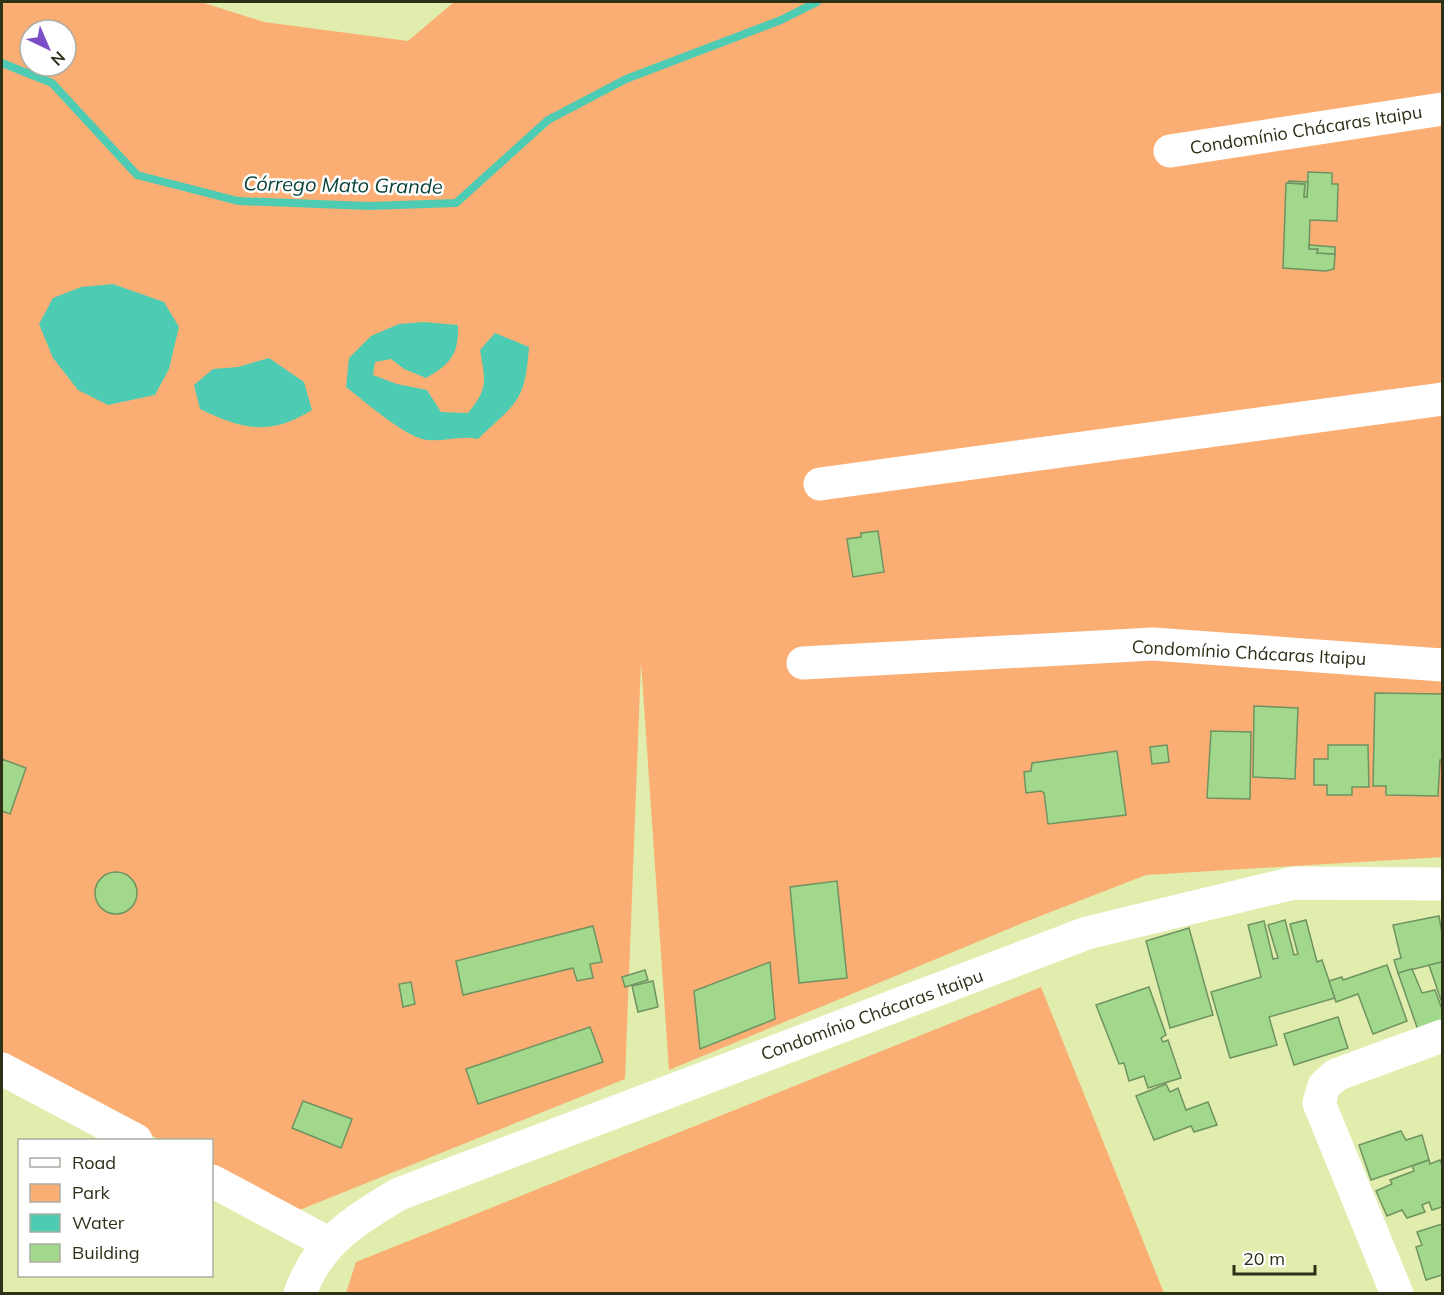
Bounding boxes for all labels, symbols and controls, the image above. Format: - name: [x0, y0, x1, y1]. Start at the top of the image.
- north arrow: [18, 18, 78, 78]
- text: N: [47, 47, 70, 70]
- street label: Condomínio Chácaras Itaipu: [1188, 100, 1424, 159]
- water label: Córrego Mato Grande: [243, 170, 443, 199]
- street label: Condomínio Chácaras Itaipu: [1131, 635, 1367, 670]
- street label: Condomínio Chácaras Itaipu: [758, 964, 986, 1066]
- legend: [18, 1139, 213, 1277]
- text: Road: [72, 1151, 116, 1174]
- text: Park: [72, 1181, 111, 1204]
- text: Water: [72, 1211, 125, 1234]
- scale bar: [1234, 1238, 1315, 1276]
- text: Building: [72, 1241, 140, 1264]
- text: 20 m: [1243, 1247, 1285, 1270]

